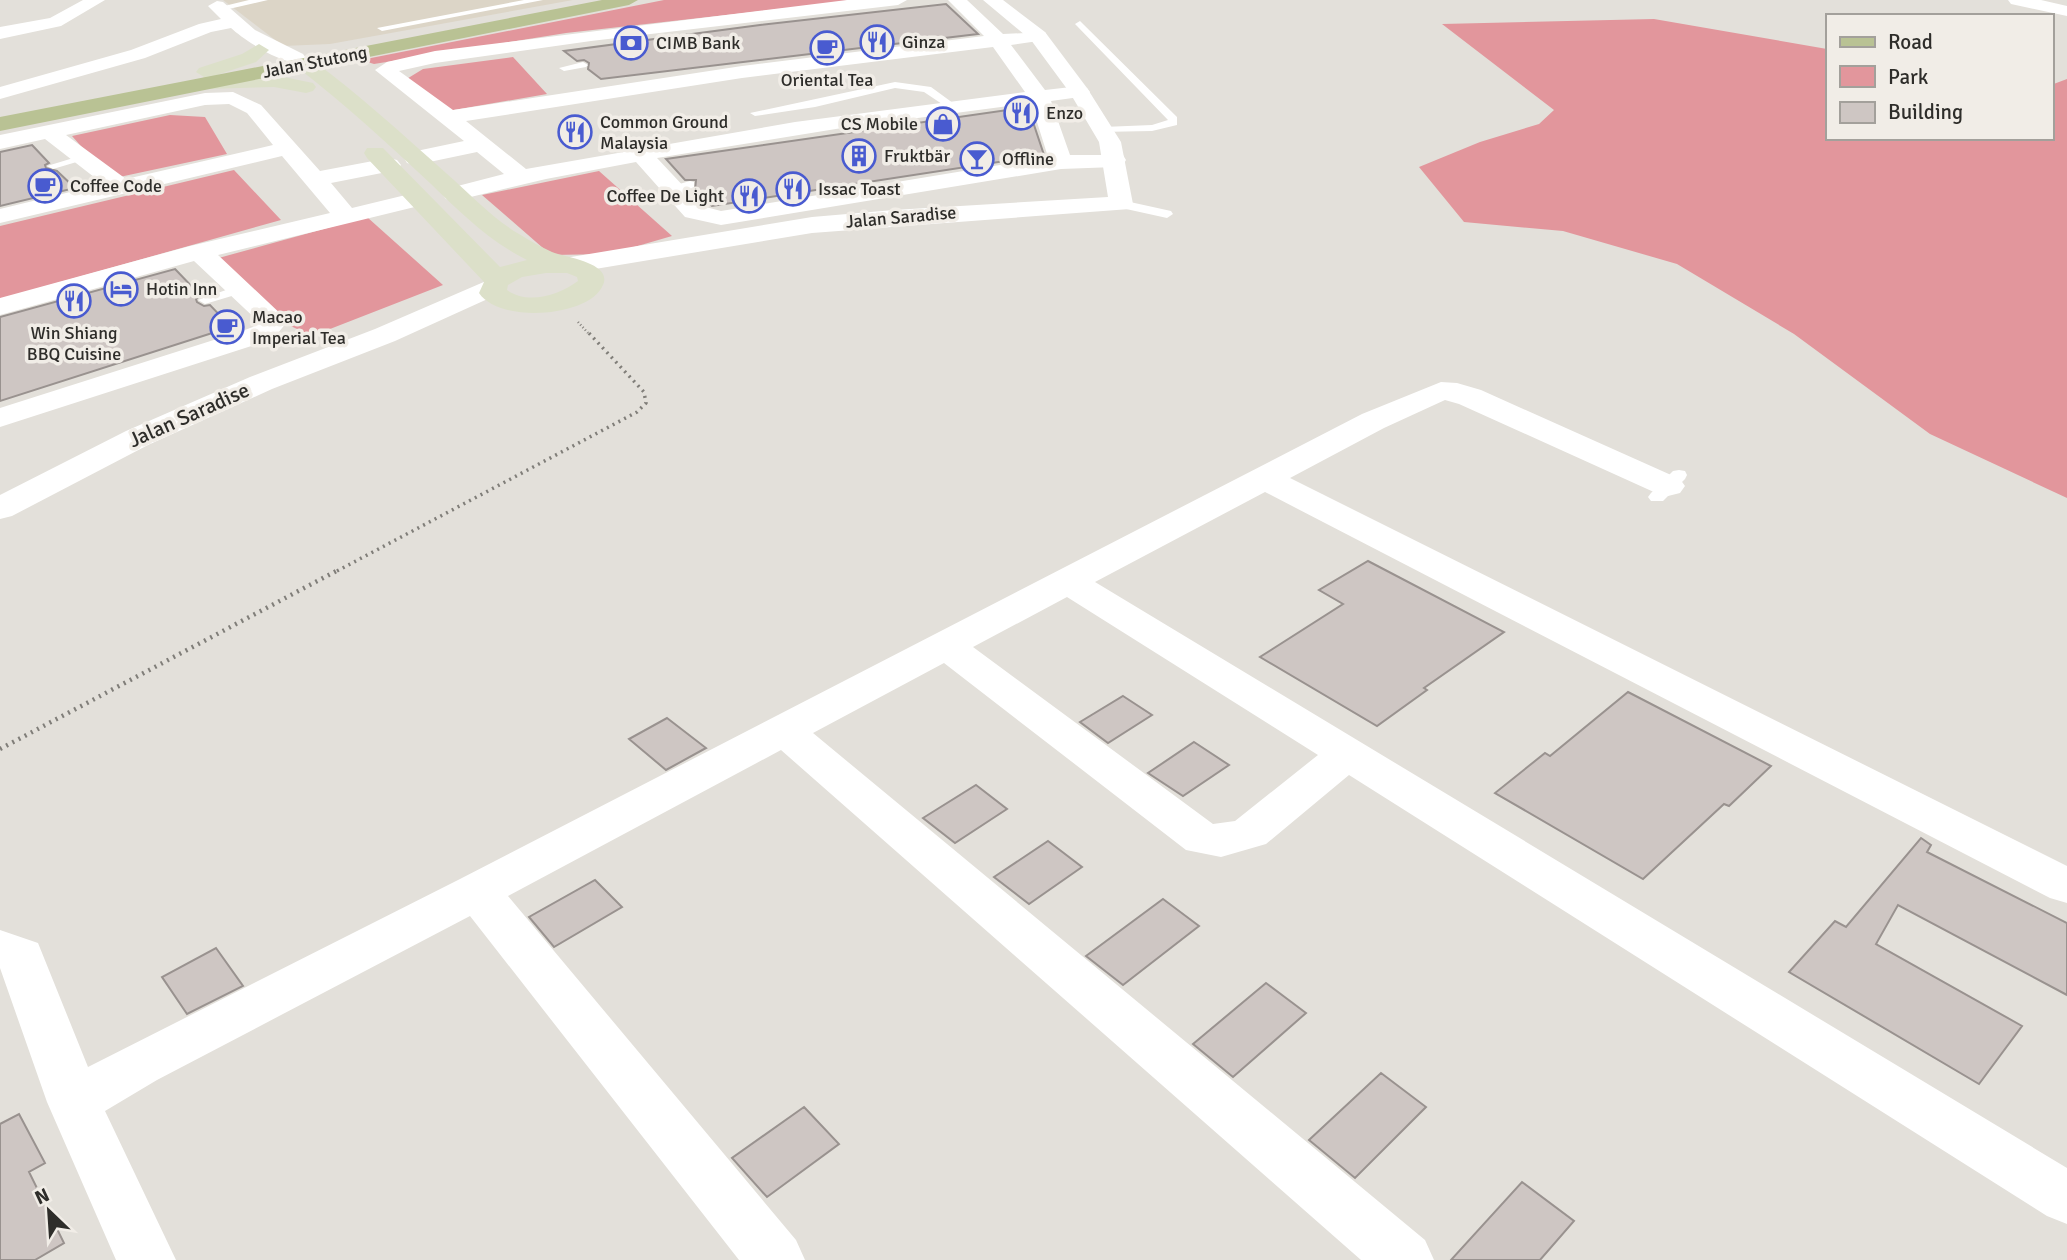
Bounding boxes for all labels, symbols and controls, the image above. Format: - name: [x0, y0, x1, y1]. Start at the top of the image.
- legend: [1826, 14, 2053, 140]
- restaurant icon: Ginza: [858, 23, 896, 61]
- bank icon: CIMB Bank: [612, 24, 650, 62]
- cafe icon: Oriental Tea: [808, 29, 846, 67]
- text: Road: [1888, 29, 1933, 55]
- place label: Ginza: [902, 31, 945, 53]
- place label: CIMB Bank: [656, 32, 740, 54]
- street label: Jalan Stutong: [261, 41, 369, 83]
- text: Park: [1888, 64, 1929, 90]
- place label: Oriental Tea: [781, 69, 873, 91]
- restaurant icon: Enzo: [1002, 94, 1040, 132]
- text: Building: [1888, 99, 1963, 125]
- place label: Enzo: [1046, 102, 1083, 124]
- shop icon: CS Mobile: [924, 105, 962, 143]
- place label: Common Ground Malaysia: [600, 111, 728, 154]
- restaurant icon: Common Ground Malaysia: [556, 113, 594, 151]
- place label: CS Mobile: [841, 113, 918, 135]
- building icon: Fruktbär: [840, 137, 878, 175]
- bar icon: Offline: [958, 140, 996, 178]
- place label: Fruktbär: [884, 145, 950, 167]
- place label: Offline: [1002, 148, 1054, 170]
- cafe icon: Coffee Code: [26, 167, 64, 205]
- restaurant icon: Issac Toast: [774, 170, 812, 208]
- place label: Coffee Code: [70, 175, 162, 197]
- restaurant icon: Coffee De Light: [730, 177, 768, 215]
- place label: Issac Toast: [818, 178, 901, 200]
- place label: Coffee De Light: [607, 185, 724, 207]
- street label: Jalan Saradise: [845, 201, 957, 233]
- hotel icon: Hotin Inn: [102, 270, 140, 308]
- place label: Hotin Inn: [146, 278, 217, 300]
- restaurant icon: Win Shiang BBQ Cuisine: [55, 282, 93, 320]
- place label: Macao Imperial Tea: [252, 306, 346, 349]
- cafe icon: Macao Imperial Tea: [208, 308, 246, 346]
- place label: Win Shiang BBQ Cuisine: [27, 322, 121, 365]
- street label: Jalan Saradise: [125, 377, 253, 453]
- north arrow: [14, 1176, 84, 1246]
- text: N: [31, 1183, 53, 1210]

